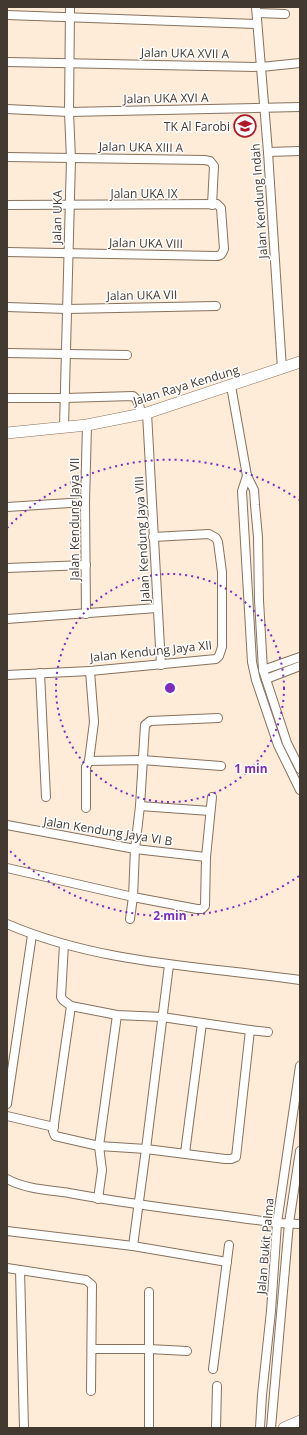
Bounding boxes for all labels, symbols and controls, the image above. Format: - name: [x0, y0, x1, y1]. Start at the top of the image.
- street label: Jalan UKA XVII A: [140, 44, 230, 62]
- street label: Jalan UKA XVI A: [122, 89, 209, 107]
- school or university icon: TK Al Farobi: [232, 113, 258, 139]
- place label: TK Al Farobi: [164, 118, 230, 135]
- street label: Jalan UKA XIII A: [98, 138, 184, 156]
- street label: Jalan Kendung Indah: [246, 143, 272, 260]
- street label: Jalan UKA IX: [109, 185, 178, 202]
- street label: Jalan UKA: [48, 190, 66, 245]
- street label: Jalan UKA VIII: [108, 234, 183, 252]
- street label: Jalan UKA VII: [105, 286, 178, 304]
- street label: Jalan Raya Kendung: [130, 361, 242, 409]
- street label: Jalan Kendung Jaya VII: [66, 458, 83, 581]
- street label: Jalan Kendung Jaya VIII: [130, 476, 154, 603]
- street label: Jalan Kendung Jaya XII: [88, 636, 213, 666]
- centre of rings: [163, 681, 177, 695]
- text: 1 min: [234, 760, 268, 777]
- street label: Jalan Kendung Jaya VI B: [41, 812, 174, 850]
- text: 2 min: [153, 907, 187, 924]
- street label: Jalan Bukit Palma: [252, 1197, 278, 1296]

